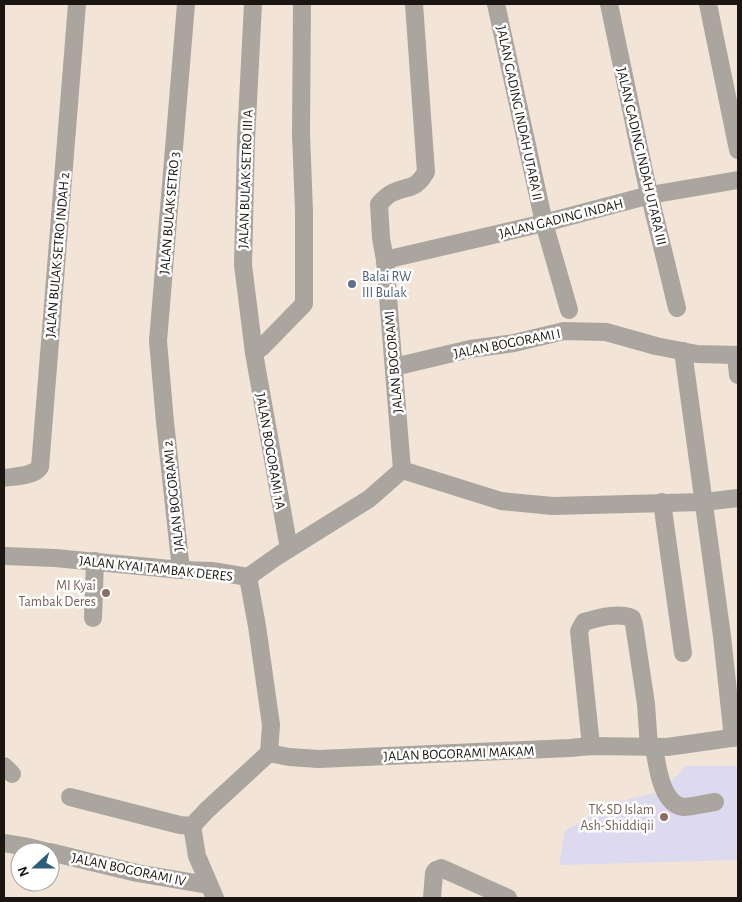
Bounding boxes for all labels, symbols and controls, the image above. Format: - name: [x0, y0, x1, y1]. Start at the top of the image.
- street label: JALAN GADING INDAH UTARA II: [494, 25, 544, 202]
- street label: JALAN GADING INDAH UTARA III: [614, 66, 668, 247]
- street label: JALAN BULAK SETRO III A: [237, 109, 255, 249]
- street label: JALAN BULAK SETRO 3: [158, 151, 182, 275]
- street label: JALAN BULAK SETRO INDAH 2: [44, 172, 72, 338]
- street label: JALAN GADING INDAH: [498, 197, 625, 241]
- place label: Balai RW III Bulak: [362, 270, 412, 300]
- marker: Balai RW III Bulak: [346, 278, 358, 290]
- street label: JALAN BOGORAMI: [383, 310, 405, 414]
- street label: JALAN BOGORAMI I: [453, 327, 562, 361]
- street label: JALAN BOGORAMI 1A: [253, 392, 287, 510]
- street label: JALAN BOGORAMI 2: [161, 440, 187, 552]
- street label: JALAN KYAI TAMBAK DERES: [78, 554, 233, 584]
- place label: MI Kyai Tambak Deres: [19, 579, 96, 609]
- marker: MI Kyai Tambak Deres: [100, 587, 112, 599]
- street label: JALAN BOGORAMI MAKAM: [383, 744, 535, 764]
- place label: TK-SD Islam Ash-Shiddiqii: [580, 803, 654, 833]
- marker: TK-SD Islam Ash-Shiddiqii: [658, 811, 670, 823]
- north arrow: [10, 842, 60, 892]
- street label: JALAN BOGORAMI IV: [70, 851, 187, 889]
- text: N: [16, 864, 32, 878]

